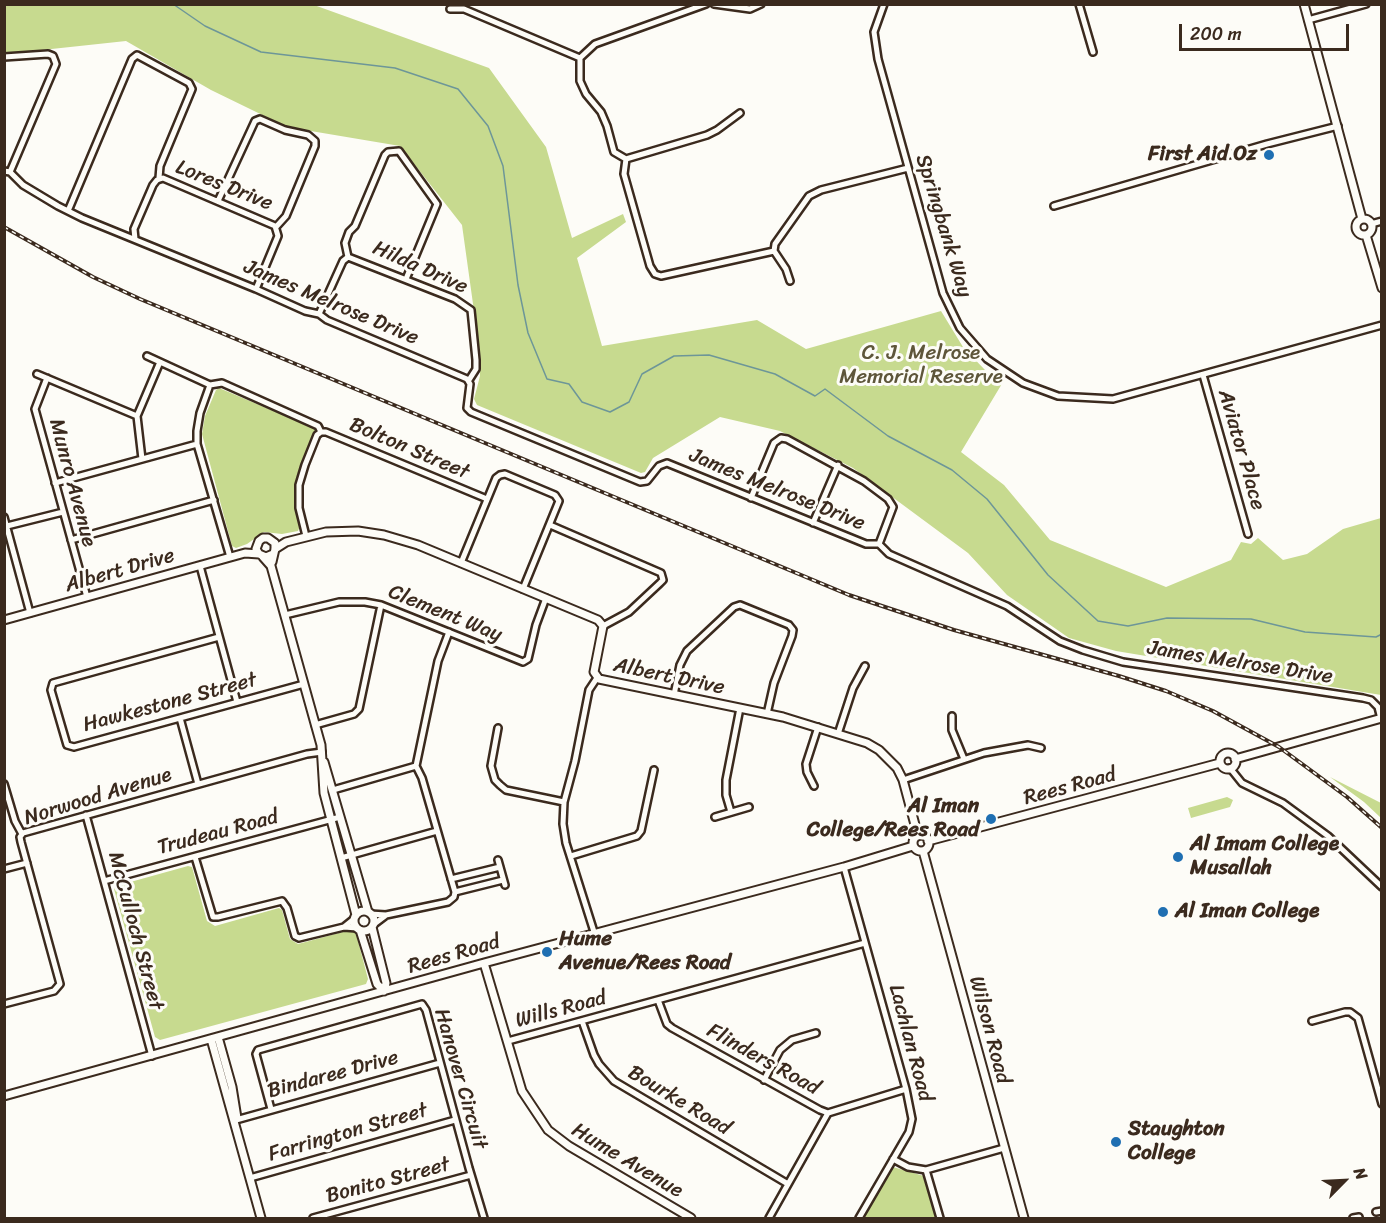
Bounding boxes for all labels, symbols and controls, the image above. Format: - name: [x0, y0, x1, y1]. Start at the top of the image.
- scale bar: [1182, 12, 1352, 50]
- text: 200 m: [1190, 18, 1242, 50]
- place label: First Aid Oz: [1148, 142, 1257, 168]
- marker: First Aid Oz: [1262, 148, 1276, 162]
- street label: Springbank Way: [909, 152, 977, 300]
- street label: Lores Drive: [172, 155, 276, 217]
- street label: Hilda Drive: [369, 236, 471, 300]
- street label: James Melrose Drive: [240, 255, 422, 351]
- park label: C. J. Melrose Memorial Reserve: [839, 341, 1003, 391]
- street label: Aviator Place: [1212, 387, 1270, 513]
- street label: Bolton Street: [345, 412, 473, 486]
- street label: Munro Avenue: [43, 416, 101, 550]
- street label: James Melrose Drive: [685, 443, 869, 537]
- street label: Albert Drive: [62, 543, 178, 599]
- street label: Clement Way: [384, 580, 506, 648]
- street label: James Melrose Drive: [1146, 636, 1334, 690]
- street label: Albert Drive: [611, 653, 727, 701]
- street label: Hawkestone Street: [80, 668, 260, 738]
- street label: Norwood Avenue: [21, 763, 175, 831]
- street label: Rees Road: [1021, 763, 1119, 811]
- place label: Al Iman College/Rees Road: [807, 794, 979, 844]
- street label: Trudeau Road: [155, 805, 281, 861]
- marker: Al Iman College/Rees Road: [984, 812, 998, 826]
- place label: Al Imam College Musallah: [1190, 832, 1339, 882]
- street label: McCulloch Street: [102, 849, 168, 1013]
- marker: Al Imam College Musallah: [1171, 850, 1185, 864]
- place label: Al Iman College: [1175, 899, 1319, 925]
- marker: Al Iman College: [1156, 905, 1170, 919]
- place label: Hume Avenue/Rees Road: [559, 927, 731, 977]
- street label: Rees Road: [405, 930, 503, 980]
- marker: Hume Avenue/Rees Road: [540, 945, 554, 959]
- street label: Wilson Road: [963, 974, 1015, 1086]
- street label: Lachlan Road: [882, 982, 938, 1104]
- street label: Wills Road: [513, 986, 609, 1034]
- street label: Hanover Circuit: [428, 1006, 492, 1152]
- street label: Flinders Road: [702, 1019, 824, 1101]
- street label: Bindaree Drive: [265, 1045, 401, 1105]
- street label: Bourke Road: [623, 1060, 735, 1142]
- street label: Farrington Street: [265, 1098, 431, 1168]
- place label: Staughton College: [1128, 1117, 1225, 1167]
- street label: Hume Avenue: [567, 1118, 687, 1204]
- marker: Staughton College: [1109, 1135, 1123, 1149]
- north arrow: [1314, 1151, 1374, 1211]
- street label: Bonito Street: [323, 1152, 453, 1210]
- text: N: [1345, 1163, 1376, 1184]

